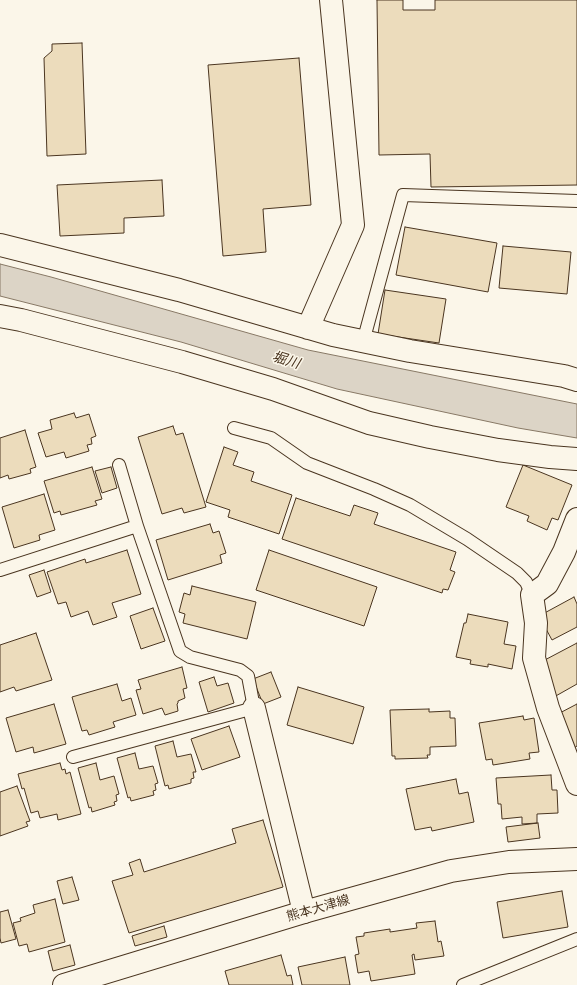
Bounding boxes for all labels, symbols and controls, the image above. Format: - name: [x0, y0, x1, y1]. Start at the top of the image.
- water label: 堀川: [270, 348, 302, 372]
- street label: 熊本大津線: [285, 892, 351, 924]

